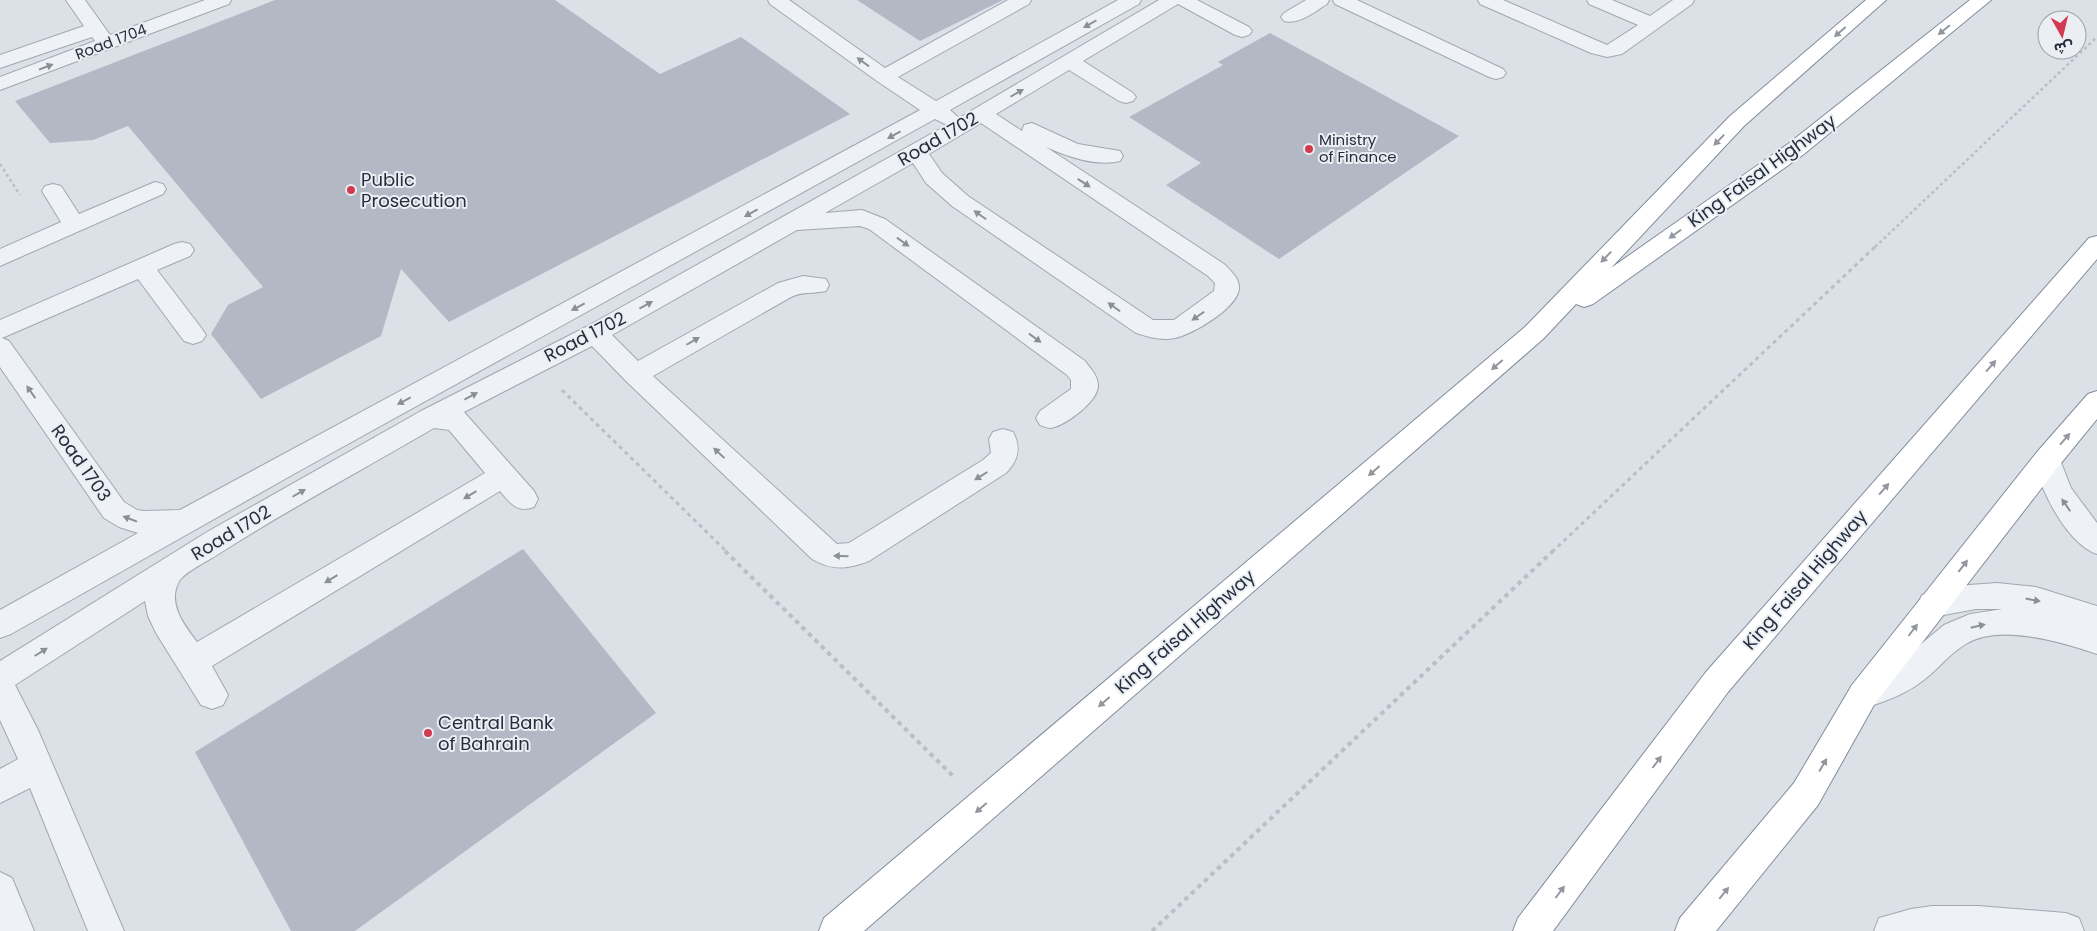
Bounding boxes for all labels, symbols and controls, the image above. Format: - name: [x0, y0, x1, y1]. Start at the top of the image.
- north arrow: [2037, 10, 2087, 60]
- street label: Road 1704: [72, 18, 150, 65]
- one-way arrow: [1082, 20, 1097, 28]
- one-way arrow: [1938, 25, 1951, 36]
- one-way arrow: [1834, 26, 1846, 37]
- text: ش: [2053, 37, 2075, 59]
- one-way arrow: [856, 57, 870, 67]
- one-way arrow: [38, 63, 53, 70]
- one-way arrow: [1011, 89, 1024, 98]
- street label: Road 1702: [893, 106, 982, 172]
- street label: King Faisal Highway: [1682, 108, 1841, 233]
- place label: Ministry of Finance: [1319, 129, 1397, 167]
- one-way arrow: [887, 131, 901, 139]
- one-way arrow: [1713, 134, 1725, 146]
- marker: Ministry of Finance: [1303, 143, 1315, 155]
- place label: Public Prosecution: [361, 167, 467, 213]
- one-way arrow: [1077, 178, 1091, 188]
- marker: Public Prosecution: [345, 184, 357, 196]
- one-way arrow: [744, 209, 759, 217]
- one-way arrow: [973, 210, 987, 220]
- one-way arrow: [1668, 229, 1682, 239]
- one-way arrow: [896, 237, 909, 248]
- one-way arrow: [1600, 251, 1612, 263]
- one-way arrow: [639, 301, 653, 309]
- one-way arrow: [1107, 302, 1121, 312]
- one-way arrow: [571, 303, 585, 311]
- street label: Road 1702: [540, 305, 630, 368]
- one-way arrow: [1191, 311, 1204, 321]
- one-way arrow: [1028, 333, 1042, 343]
- one-way arrow: [685, 337, 700, 345]
- one-way arrow: [1491, 359, 1504, 370]
- one-way arrow: [1985, 360, 1996, 373]
- one-way arrow: [26, 385, 36, 399]
- one-way arrow: [464, 392, 478, 401]
- one-way arrow: [397, 397, 411, 405]
- street label: Road 1703: [46, 419, 117, 506]
- one-way arrow: [2059, 433, 2070, 446]
- one-way arrow: [714, 447, 726, 459]
- one-way arrow: [1367, 465, 1380, 476]
- one-way arrow: [974, 471, 987, 480]
- one-way arrow: [1878, 483, 1889, 495]
- one-way arrow: [291, 489, 306, 497]
- one-way arrow: [464, 491, 477, 500]
- one-way arrow: [2061, 498, 2071, 512]
- street label: Road 1702: [186, 499, 275, 566]
- street label: King Faisal Highway: [1737, 504, 1872, 655]
- one-way arrow: [122, 515, 137, 523]
- one-way arrow: [833, 552, 849, 560]
- one-way arrow: [1958, 559, 1968, 573]
- street label: King Faisal Highway: [1109, 564, 1260, 699]
- one-way arrow: [324, 574, 337, 583]
- one-way arrow: [2025, 596, 2041, 604]
- one-way arrow: [1970, 622, 1985, 630]
- one-way arrow: [1908, 623, 1918, 637]
- one-way arrow: [35, 647, 48, 656]
- one-way arrow: [1098, 696, 1111, 707]
- place label: Central Bank of Bahrain: [438, 710, 554, 756]
- marker: Central Bank of Bahrain: [422, 727, 434, 739]
- one-way arrow: [1652, 755, 1662, 769]
- one-way arrow: [1818, 758, 1827, 771]
- one-way arrow: [974, 802, 987, 813]
- one-way arrow: [1555, 885, 1565, 899]
- one-way arrow: [1719, 887, 1730, 900]

